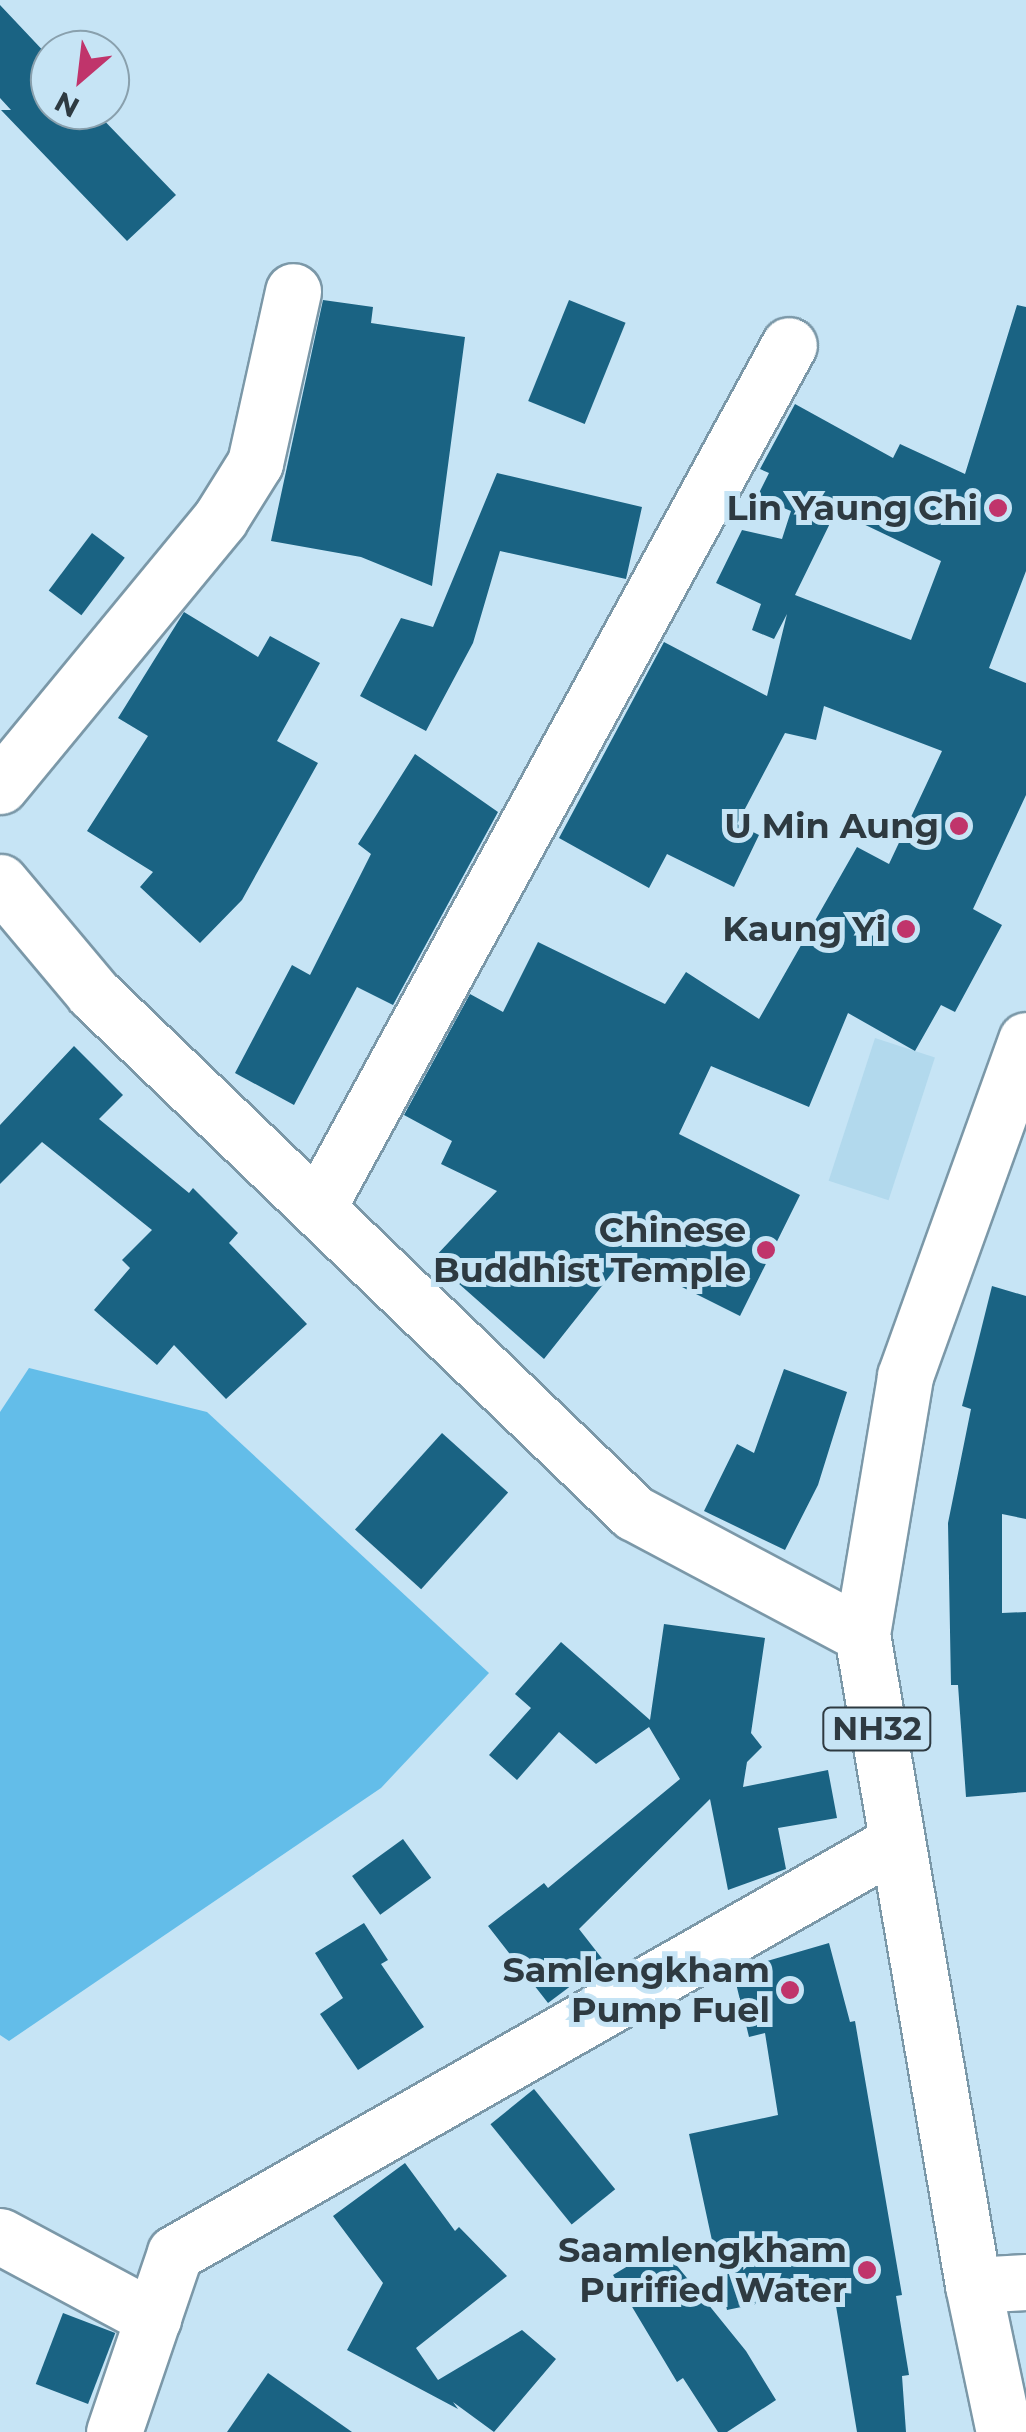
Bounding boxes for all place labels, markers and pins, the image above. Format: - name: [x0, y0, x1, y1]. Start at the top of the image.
- place label: Lin Yaung Chi: [726, 487, 978, 529]
- marker: Lin Yaung Chi: [987, 497, 1009, 519]
- place label: U Min Aung: [724, 805, 939, 847]
- marker: U Min Aung: [948, 815, 970, 837]
- place label: Kaung Yi: [722, 908, 886, 950]
- marker: Kaung Yi: [895, 918, 917, 940]
- place label: Chinese Buddhist Temple: [433, 1209, 746, 1291]
- marker: Chinese Buddhist Temple: [755, 1239, 777, 1261]
- place label: Samlengkham Pump Fuel: [502, 1949, 770, 2031]
- marker: Samlengkham Pump Fuel: [779, 1979, 801, 2001]
- place label: Saamlengkham Purified Water: [558, 2229, 847, 2311]
- marker: Saamlengkham Purified Water: [856, 2259, 878, 2281]

